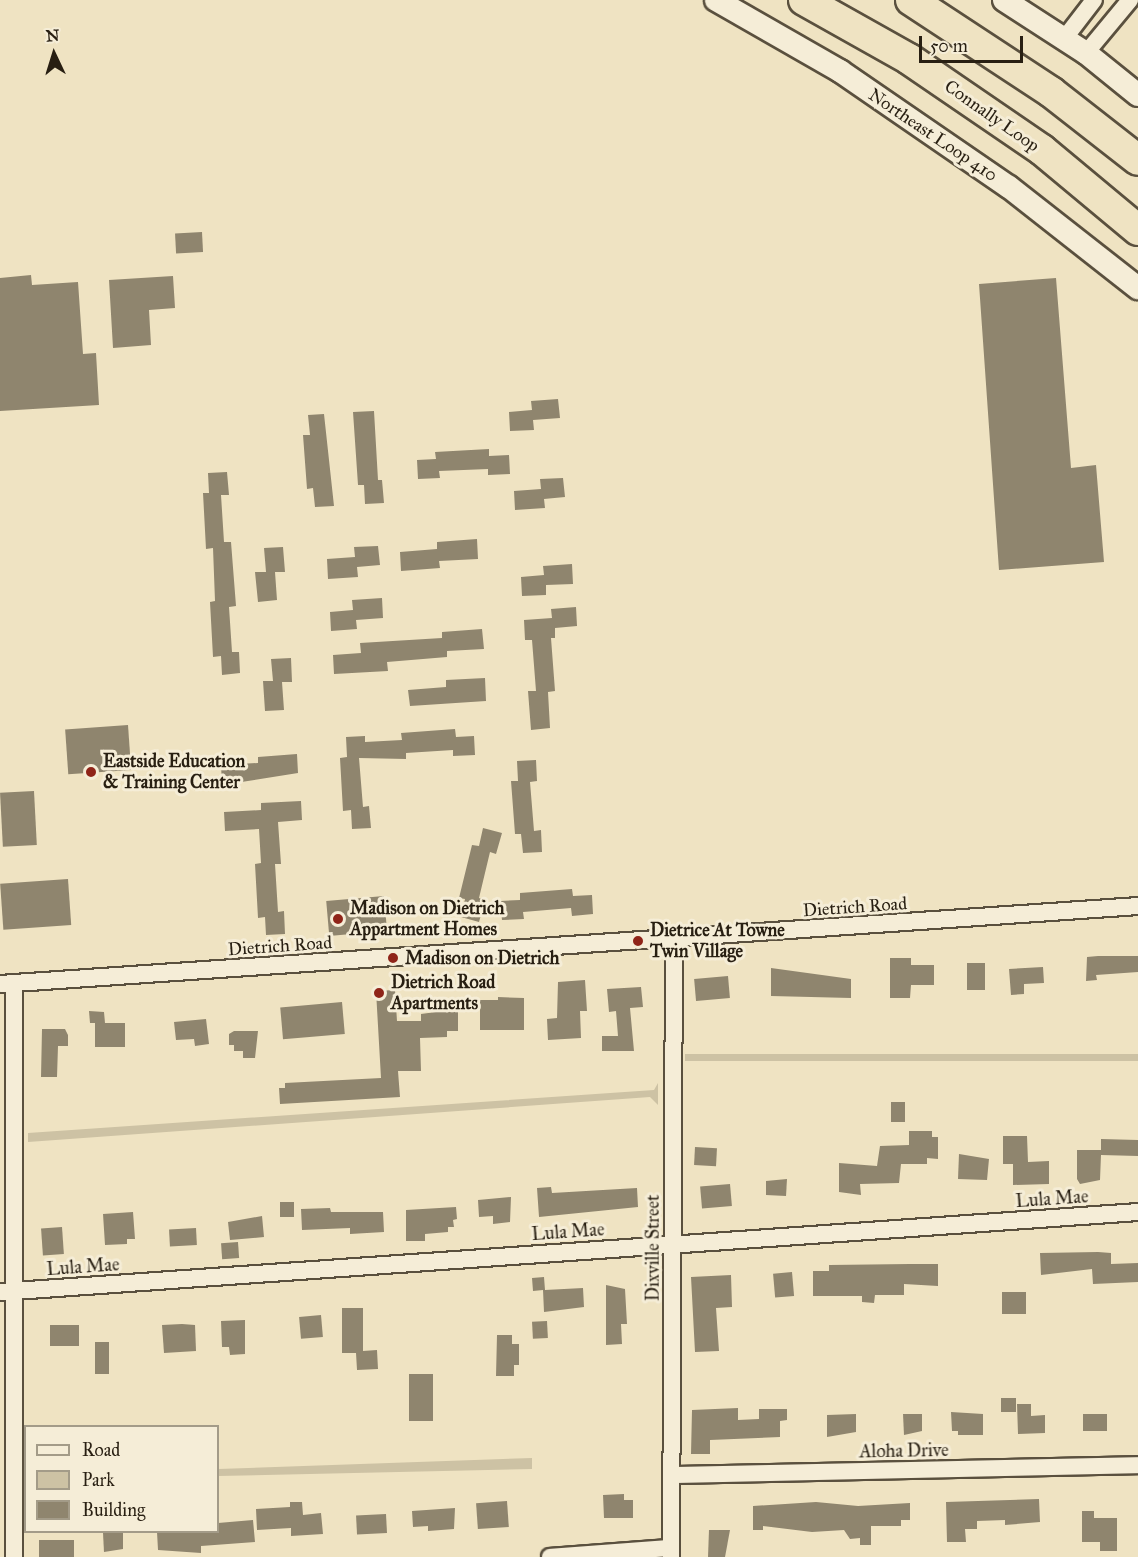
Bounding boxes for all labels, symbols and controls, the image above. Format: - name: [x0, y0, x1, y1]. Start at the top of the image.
- north arrow: [24, 24, 84, 84]
- scale bar: [922, 24, 1026, 62]
- text: N: [45, 26, 60, 45]
- text: 50 m: [930, 35, 968, 57]
- street label: Connally Loop: [940, 75, 1044, 157]
- street label: Northeast Loop 410: [864, 84, 1002, 186]
- place label: Eastside Education & Training Center: [103, 751, 245, 794]
- marker: Eastside Education & Training Center: [84, 765, 98, 779]
- street label: Dietrich Road: [802, 893, 908, 921]
- place label: Madison on Dietrich Appartment Homes: [350, 898, 505, 940]
- marker: Madison on Dietrich Appartment Homes: [331, 912, 345, 926]
- place label: Dietrice At Towne Twin Village: [650, 920, 785, 962]
- street label: Dietrich Road: [227, 932, 333, 960]
- marker: Dietrice At Towne Twin Village: [631, 934, 645, 948]
- place label: Madison on Dietrich: [405, 947, 560, 969]
- marker: Madison on Dietrich: [386, 951, 400, 965]
- place label: Dietrich Road Apartments: [391, 972, 495, 1014]
- marker: Dietrich Road Apartments: [372, 986, 386, 1000]
- street label: Lula Mae: [1015, 1186, 1089, 1212]
- street label: Dixville Street: [642, 1195, 664, 1301]
- street label: Lula Mae: [531, 1219, 605, 1245]
- street label: Lula Mae: [46, 1254, 120, 1280]
- legend: [24, 1425, 219, 1533]
- text: Road: [82, 1439, 120, 1461]
- street label: Aloha Drive: [859, 1439, 949, 1463]
- text: Park: [82, 1469, 115, 1491]
- text: Building: [82, 1499, 145, 1521]

